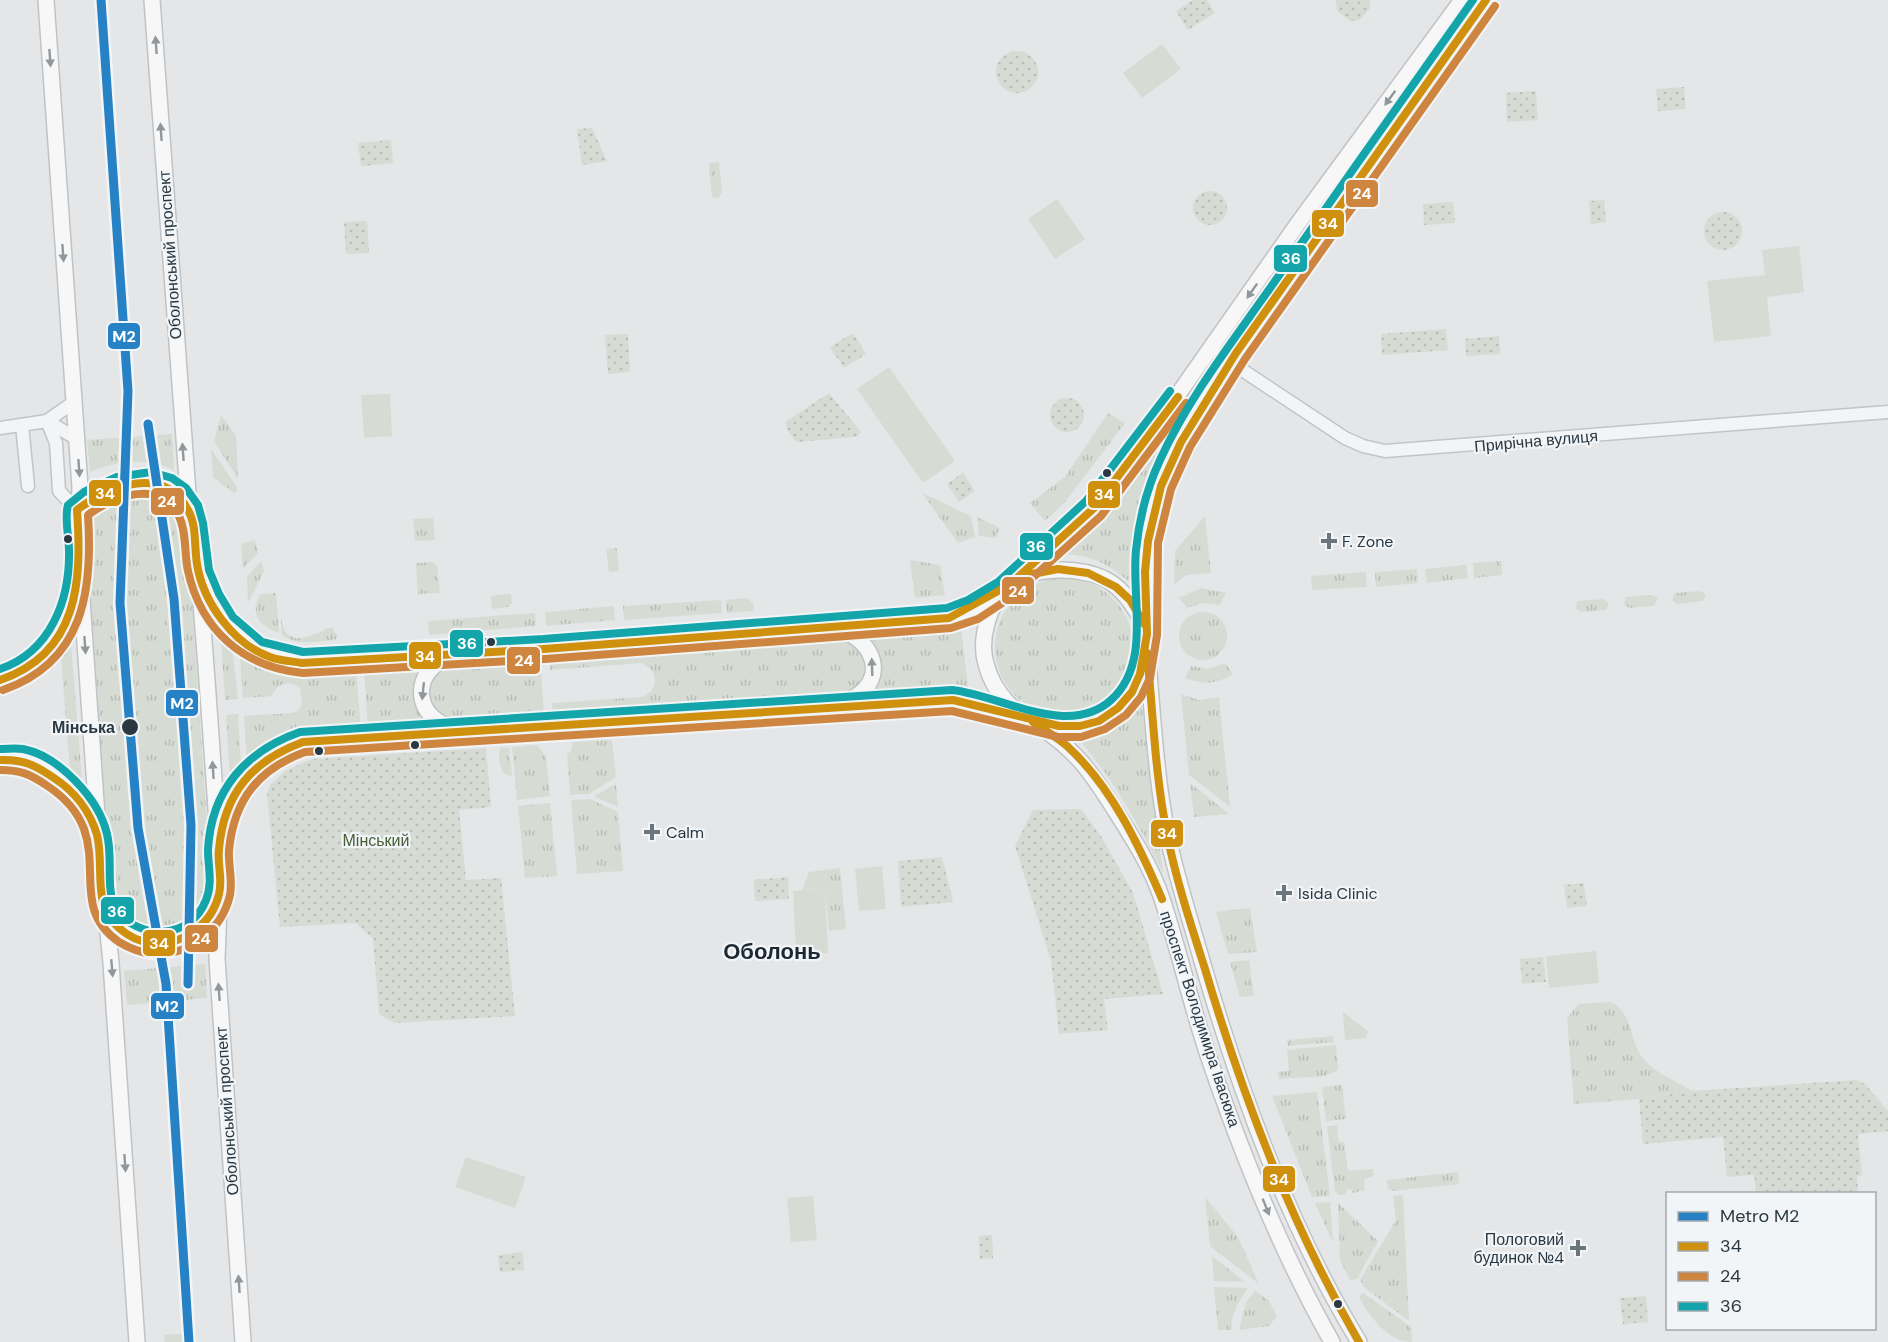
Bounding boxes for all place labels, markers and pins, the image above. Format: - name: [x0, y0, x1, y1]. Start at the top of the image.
- unlabelled marker: [1101, 467, 1113, 479]
- place label: F. Zone: [1342, 531, 1393, 552]
- marker: F. Zone: [1320, 532, 1338, 550]
- unlabelled marker: [62, 533, 74, 545]
- unlabelled marker: [485, 636, 497, 648]
- place label: Мінська: [52, 717, 115, 738]
- marker: Мінська: [120, 717, 140, 737]
- unlabelled marker: [409, 739, 421, 751]
- unlabelled marker: [313, 745, 325, 757]
- place label: Calm: [666, 822, 704, 843]
- marker: Calm: [643, 823, 661, 841]
- place label: Isida Clinic: [1298, 883, 1378, 904]
- marker: Isida Clinic: [1275, 884, 1293, 902]
- place label: Пологовий будинок №4: [1474, 1229, 1564, 1268]
- marker: Пологовий будинок №4: [1569, 1239, 1587, 1257]
- unlabelled marker: [1332, 1298, 1344, 1310]

